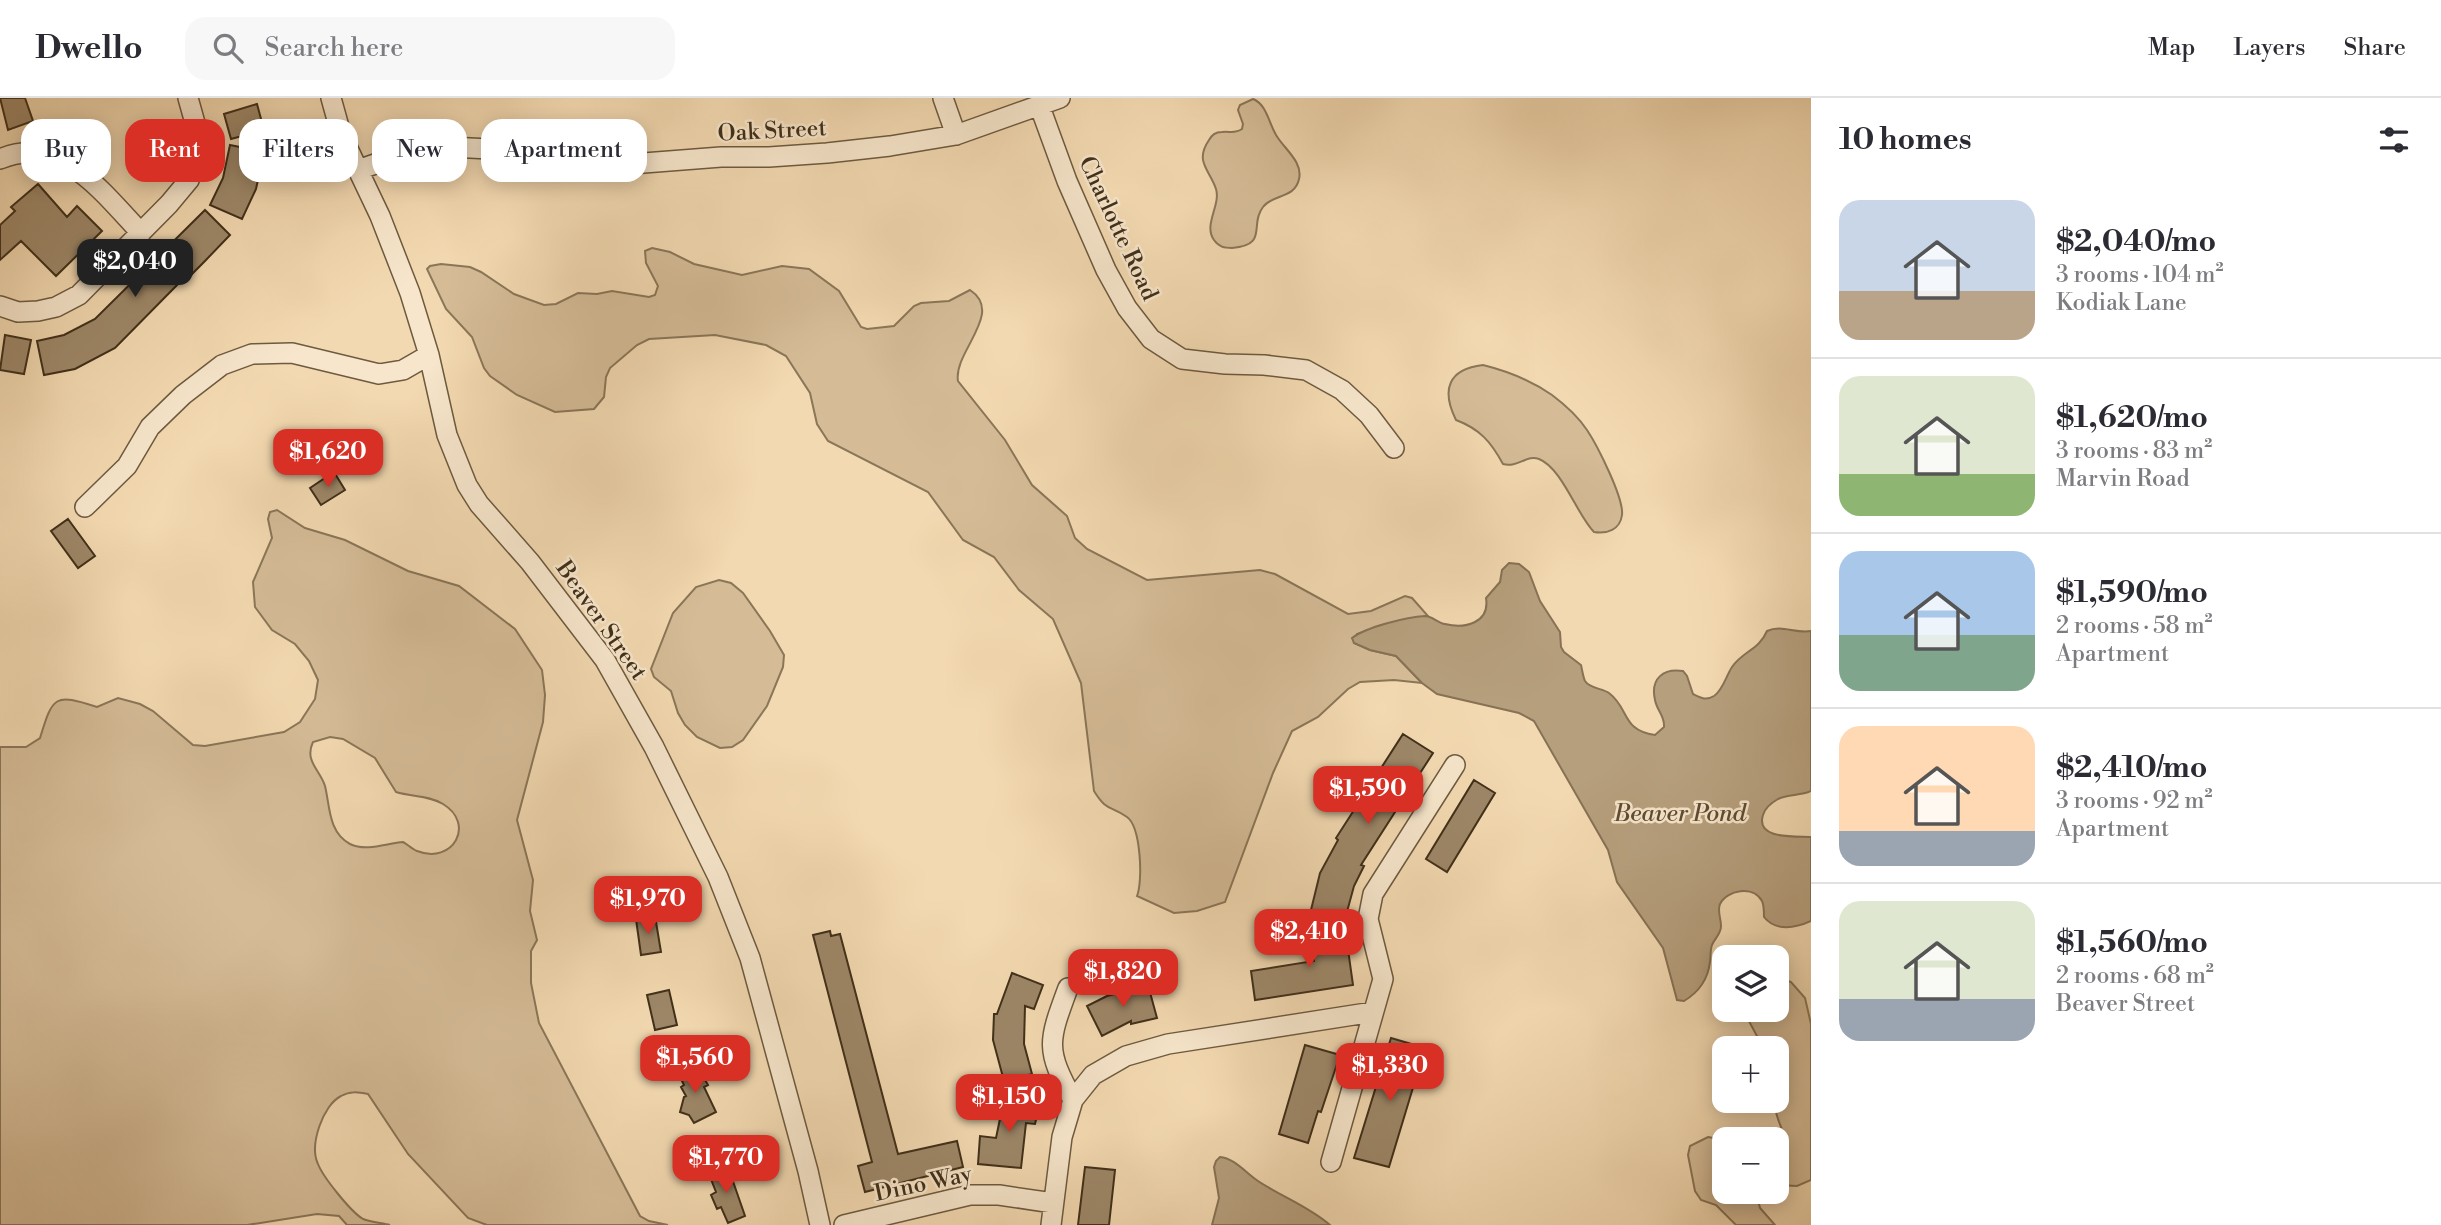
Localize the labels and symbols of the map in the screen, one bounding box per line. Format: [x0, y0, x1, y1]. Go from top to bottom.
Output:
street label: Oak Street [717, 114, 827, 148]
street label: Charlotte Road [1072, 152, 1164, 305]
pin: $2,040 [78, 240, 192, 299]
pin: $1,620 [271, 430, 385, 489]
street label: Beaver Street [549, 555, 653, 686]
pin: $1,590 [1311, 766, 1425, 826]
water label: Beaver Pond [1613, 799, 1748, 829]
pin: $1,970 [591, 876, 705, 936]
pin: $2,410 [1252, 910, 1366, 969]
pin: $1,820 [1066, 950, 1180, 1009]
pin: $1,560 [638, 1035, 752, 1095]
pin: $1,330 [1333, 1044, 1447, 1103]
pin: $1,150 [952, 1074, 1066, 1134]
pin: $1,770 [669, 1136, 783, 1195]
street label: Dino Way [872, 1160, 975, 1208]

